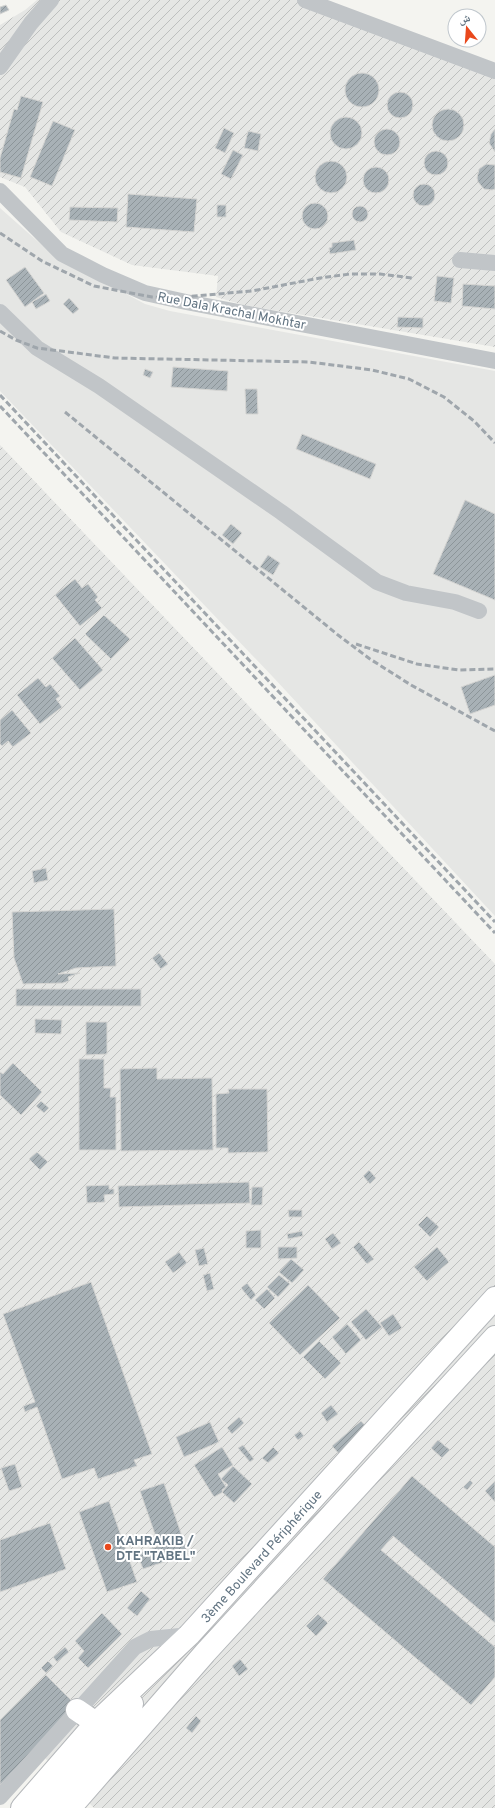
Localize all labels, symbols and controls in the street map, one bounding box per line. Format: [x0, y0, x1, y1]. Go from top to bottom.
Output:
north arrow [447, 8, 487, 48]
text: ش [457, 11, 472, 28]
street label: Rue Dala Krachal Mokhtar [156, 290, 307, 334]
street label: 3ème Boulevard Périphérique [199, 1488, 326, 1627]
place label: KAHRAKIB / DTE "TABEL" [116, 1534, 196, 1565]
marker: KAHRAKIB / DTE "TABEL" [103, 1542, 113, 1552]

